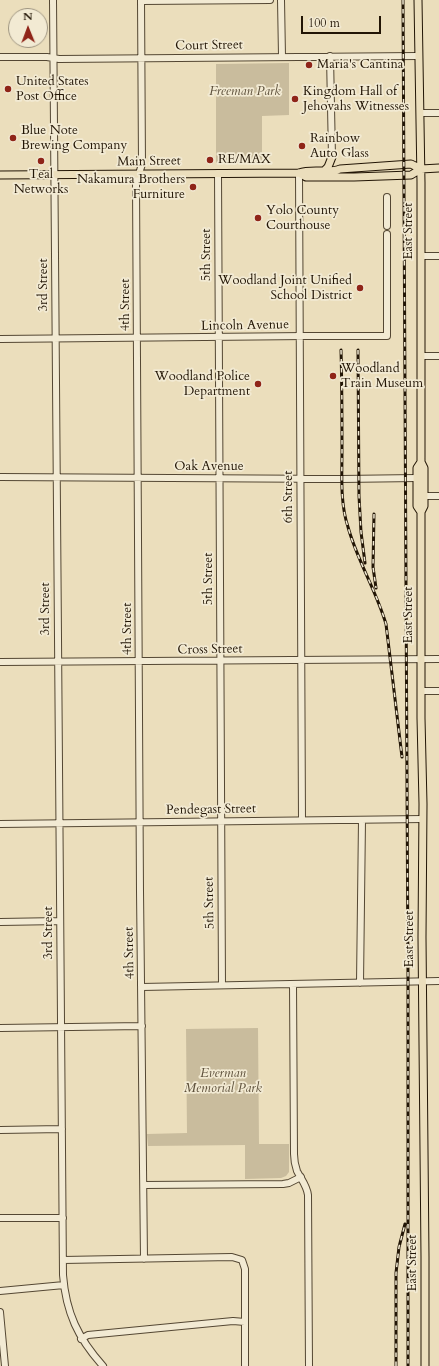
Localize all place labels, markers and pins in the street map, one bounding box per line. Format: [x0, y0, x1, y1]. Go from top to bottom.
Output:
place label: Maria's Cantina [317, 57, 403, 73]
marker: Maria's Cantina [304, 60, 314, 70]
place label: United States Post Office [16, 74, 89, 105]
marker: United States Post Office [3, 84, 13, 94]
place label: Kingdom Hall of Jehovahs Witnesses [303, 84, 409, 115]
marker: Kingdom Hall of Jehovahs Witnesses [290, 94, 300, 104]
place label: Blue Note Brewing Company [21, 123, 127, 154]
place label: Rainbow Auto Glass [310, 131, 369, 162]
marker: Blue Note Brewing Company [8, 133, 18, 143]
marker: Rainbow Auto Glass [297, 141, 307, 151]
place label: RE/MAX [218, 152, 271, 168]
marker: RE/MAX [205, 155, 215, 165]
marker: Teal Networks [36, 156, 46, 166]
place label: Teal Networks [14, 167, 68, 198]
place label: Nakamura Brothers Furniture [77, 172, 185, 203]
marker: Nakamura Brothers Furniture [188, 182, 198, 192]
place label: Yolo County Courthouse [266, 203, 339, 234]
marker: Yolo County Courthouse [253, 213, 263, 223]
place label: Woodland Joint Unified School District [218, 273, 352, 304]
marker: Woodland Joint Unified School District [355, 283, 365, 293]
place label: Woodland Train Museum [341, 361, 423, 392]
place label: Woodland Police Department [154, 369, 250, 400]
marker: Woodland Train Museum [328, 371, 338, 381]
marker: Woodland Police Department [253, 379, 263, 389]

